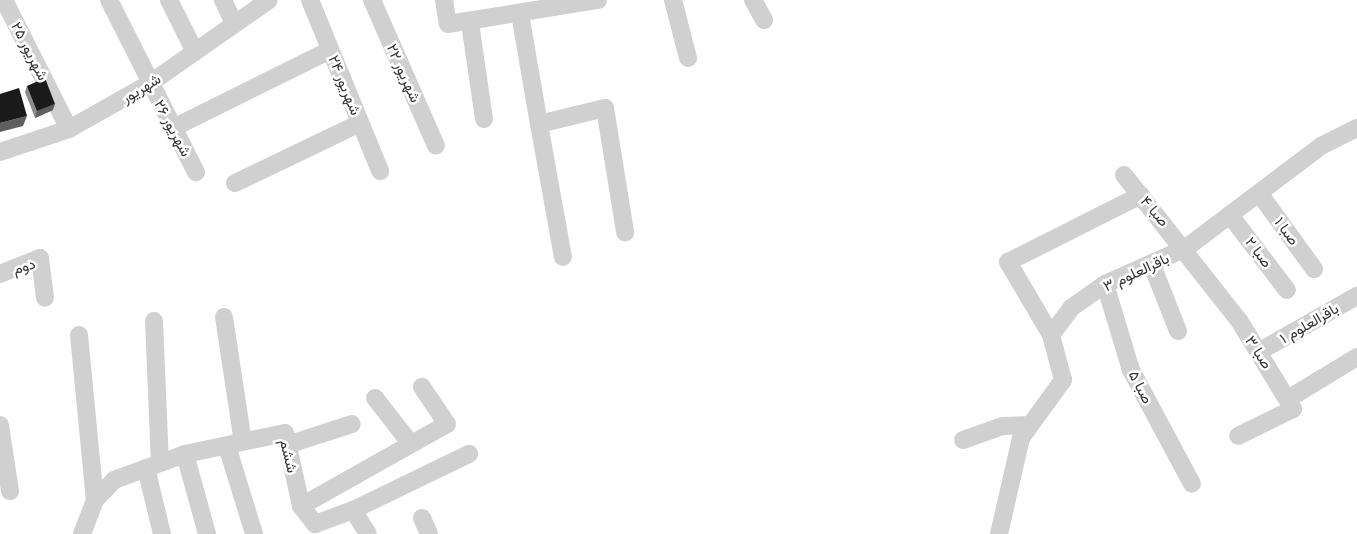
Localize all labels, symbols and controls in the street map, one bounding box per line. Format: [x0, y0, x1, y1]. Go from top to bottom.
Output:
street label: شهریور ۲۵ [8, 19, 52, 83]
street label: شهریور ۲۲ [383, 41, 425, 105]
street label: شهریور ۲۴ [325, 52, 365, 118]
street label: شهریور [118, 69, 164, 107]
street label: شهریور ۲۶ [151, 97, 195, 159]
street label: صبا ۴ [1137, 192, 1173, 230]
street label: صبا ۱ [1271, 214, 1303, 248]
street label: صبا ۲ [1242, 233, 1276, 271]
street label: باقرالعلوم ۳ [1100, 249, 1172, 295]
street label: دوم [10, 254, 38, 278]
street label: باقرالعلوم ۱ [1276, 299, 1342, 347]
street label: صبا ۳ [1242, 332, 1276, 372]
street label: صبا ۵ [1125, 367, 1157, 407]
street label: ششم [276, 437, 302, 475]

